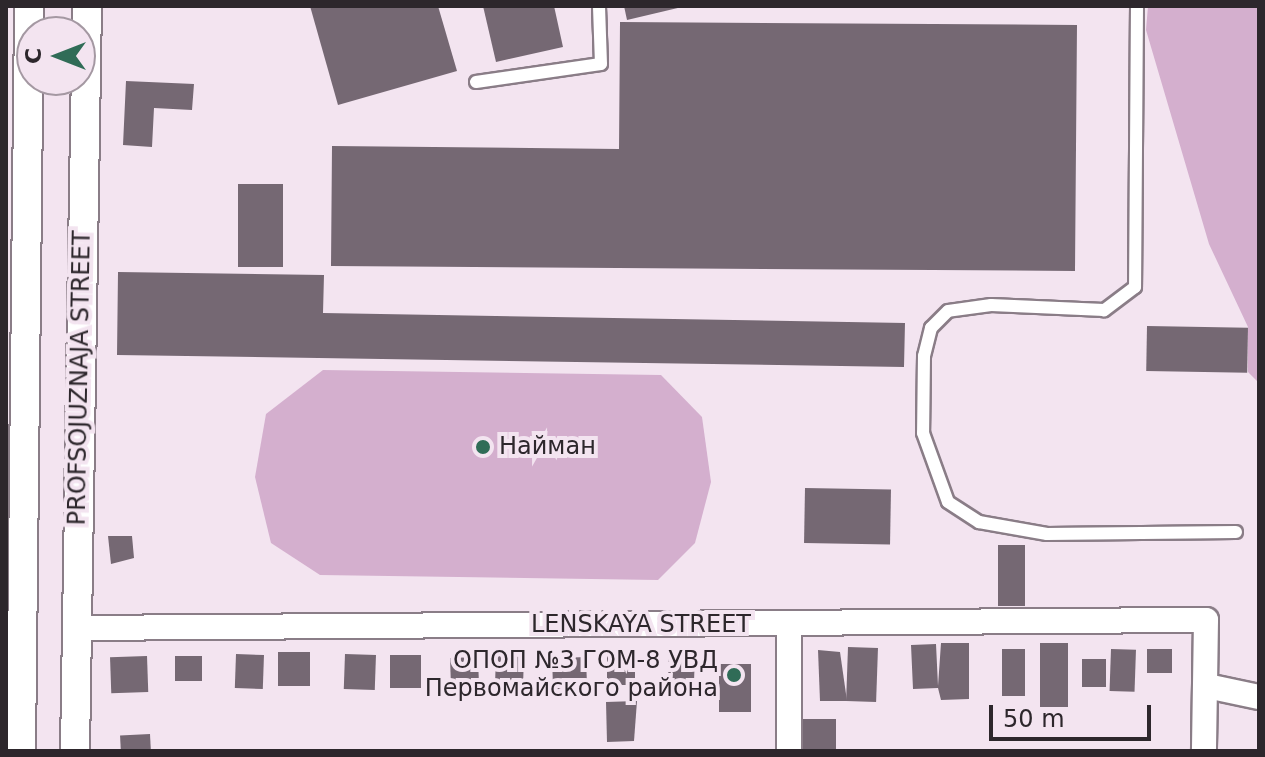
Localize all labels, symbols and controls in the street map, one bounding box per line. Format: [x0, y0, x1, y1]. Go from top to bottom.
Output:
north arrow [16, 16, 96, 96]
text: С [21, 48, 46, 64]
street label: PROFSOJUZNAJA STREET [63, 230, 97, 526]
place label: Найман [499, 433, 596, 461]
marker: Найман [474, 438, 492, 456]
street label: LENSKAYA STREET [531, 611, 751, 639]
place label: ОПОП №3 ГОМ-8 УВД Первомайского района [425, 647, 718, 703]
marker: ОПОП №3 ГОМ-8 УВД Первомайского района [725, 666, 743, 684]
scale bar [993, 689, 1155, 739]
text: 50 m [1003, 705, 1065, 733]

